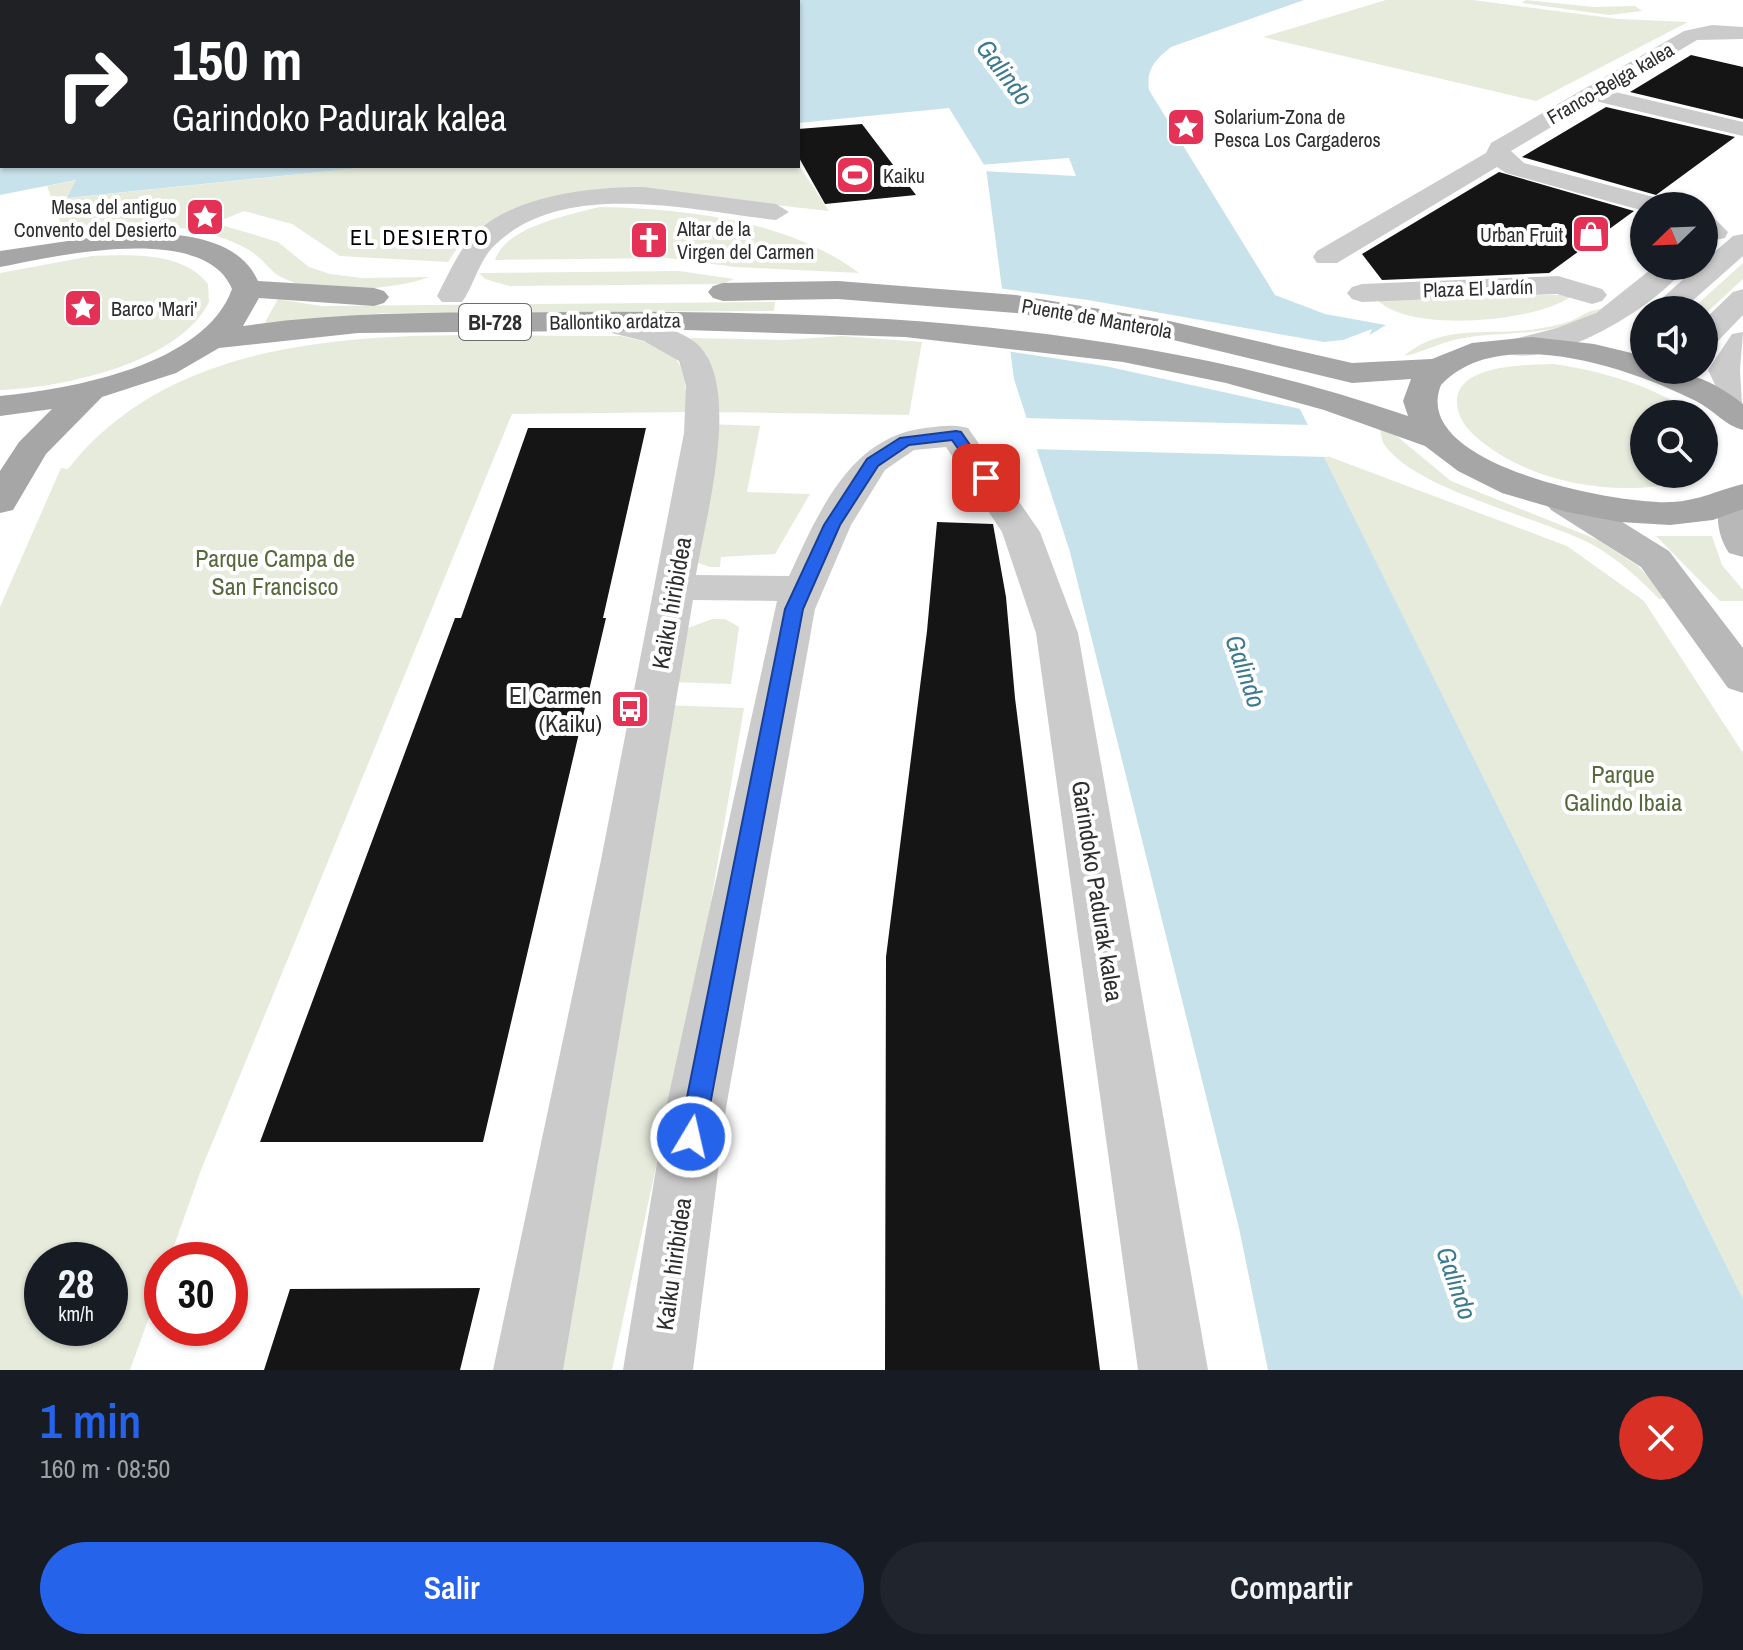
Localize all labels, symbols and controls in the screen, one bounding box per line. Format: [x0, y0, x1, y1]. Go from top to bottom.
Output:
text: 150 m [172, 22, 302, 97]
icon: right [40, 32, 144, 136]
water label: Galindo [969, 32, 1041, 112]
street label: Franco-Belga kalea [1542, 36, 1678, 130]
text: Garindoko Padurak kalea [172, 94, 507, 142]
place label: Solarium-Zona de Pesca Los Cargaderos [1214, 103, 1381, 153]
place icon: Solarium-Zona de Pesca Los Cargaderos [1165, 106, 1207, 148]
sports icon: Kaiku [834, 154, 876, 196]
place label: Kaiku [883, 162, 925, 189]
north arrow [1630, 192, 1718, 280]
map controls [1630, 192, 1718, 488]
place label: Mesa del antiguo Convento del Desierto [14, 193, 177, 243]
place icon: Mesa del antiguo Convento del Desierto [184, 196, 226, 238]
shop icon: Urban Fruit [1570, 213, 1612, 255]
place label: Altar de la Virgen del Carmen [676, 215, 814, 265]
church icon: Altar de la Virgen del Carmen [628, 219, 670, 261]
place label: Urban Fruit [1480, 221, 1563, 248]
district label: EL DESIERTO [350, 222, 490, 252]
street label: Plaza El Jardín [1422, 273, 1534, 303]
place icon: Barco 'Mari' [62, 287, 104, 329]
street label: Puente de Manterola [1020, 291, 1174, 345]
place label: Barco 'Mari' [111, 295, 197, 322]
button: sound [1630, 296, 1718, 384]
road number: BI-728 [459, 304, 531, 340]
street label: Ballontiko ardatza [549, 306, 681, 336]
button: search [1630, 400, 1718, 488]
pin [952, 444, 1020, 512]
icon: arrive [964, 456, 1008, 500]
street label: Kaiku hiribidea [644, 534, 698, 672]
park label: Parque Campa de San Francisco [195, 542, 355, 602]
water label: Galindo [1217, 630, 1275, 712]
place label: El Carmen (Kaiku) [509, 679, 602, 739]
bus stop icon: El Carmen (Kaiku) [609, 688, 651, 730]
park label: Parque Galindo Ibaia [1564, 758, 1682, 818]
street label: Garindoko Padurak kalea [1065, 778, 1131, 1004]
position arrow [649, 1095, 733, 1179]
street label: Kaiku hiribidea [648, 1196, 698, 1332]
speed limit sign: 30 [144, 1242, 248, 1346]
water label: Galindo [1428, 1242, 1486, 1324]
text: 28 [58, 1257, 94, 1310]
text: km/h [58, 1300, 94, 1327]
text: 1 min [40, 1388, 141, 1453]
button: close [1619, 1396, 1703, 1480]
text: 160 m · 08:50 [40, 1451, 170, 1486]
button: Salir [40, 1542, 864, 1634]
button: Compartir [880, 1542, 1703, 1634]

